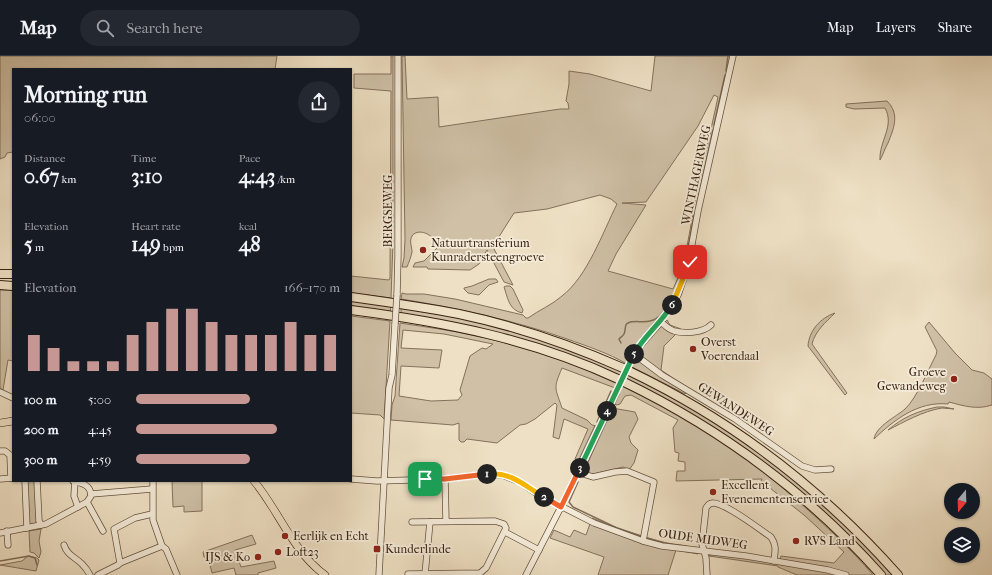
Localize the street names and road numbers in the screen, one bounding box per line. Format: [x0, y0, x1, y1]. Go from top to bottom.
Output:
street label: WINTHAGERWEG [678, 123, 714, 227]
street label: BERGSEWEG [381, 174, 395, 248]
street label: GEWANDEWEG [695, 379, 777, 439]
street label: OUDE MIDWEG [658, 526, 749, 552]

